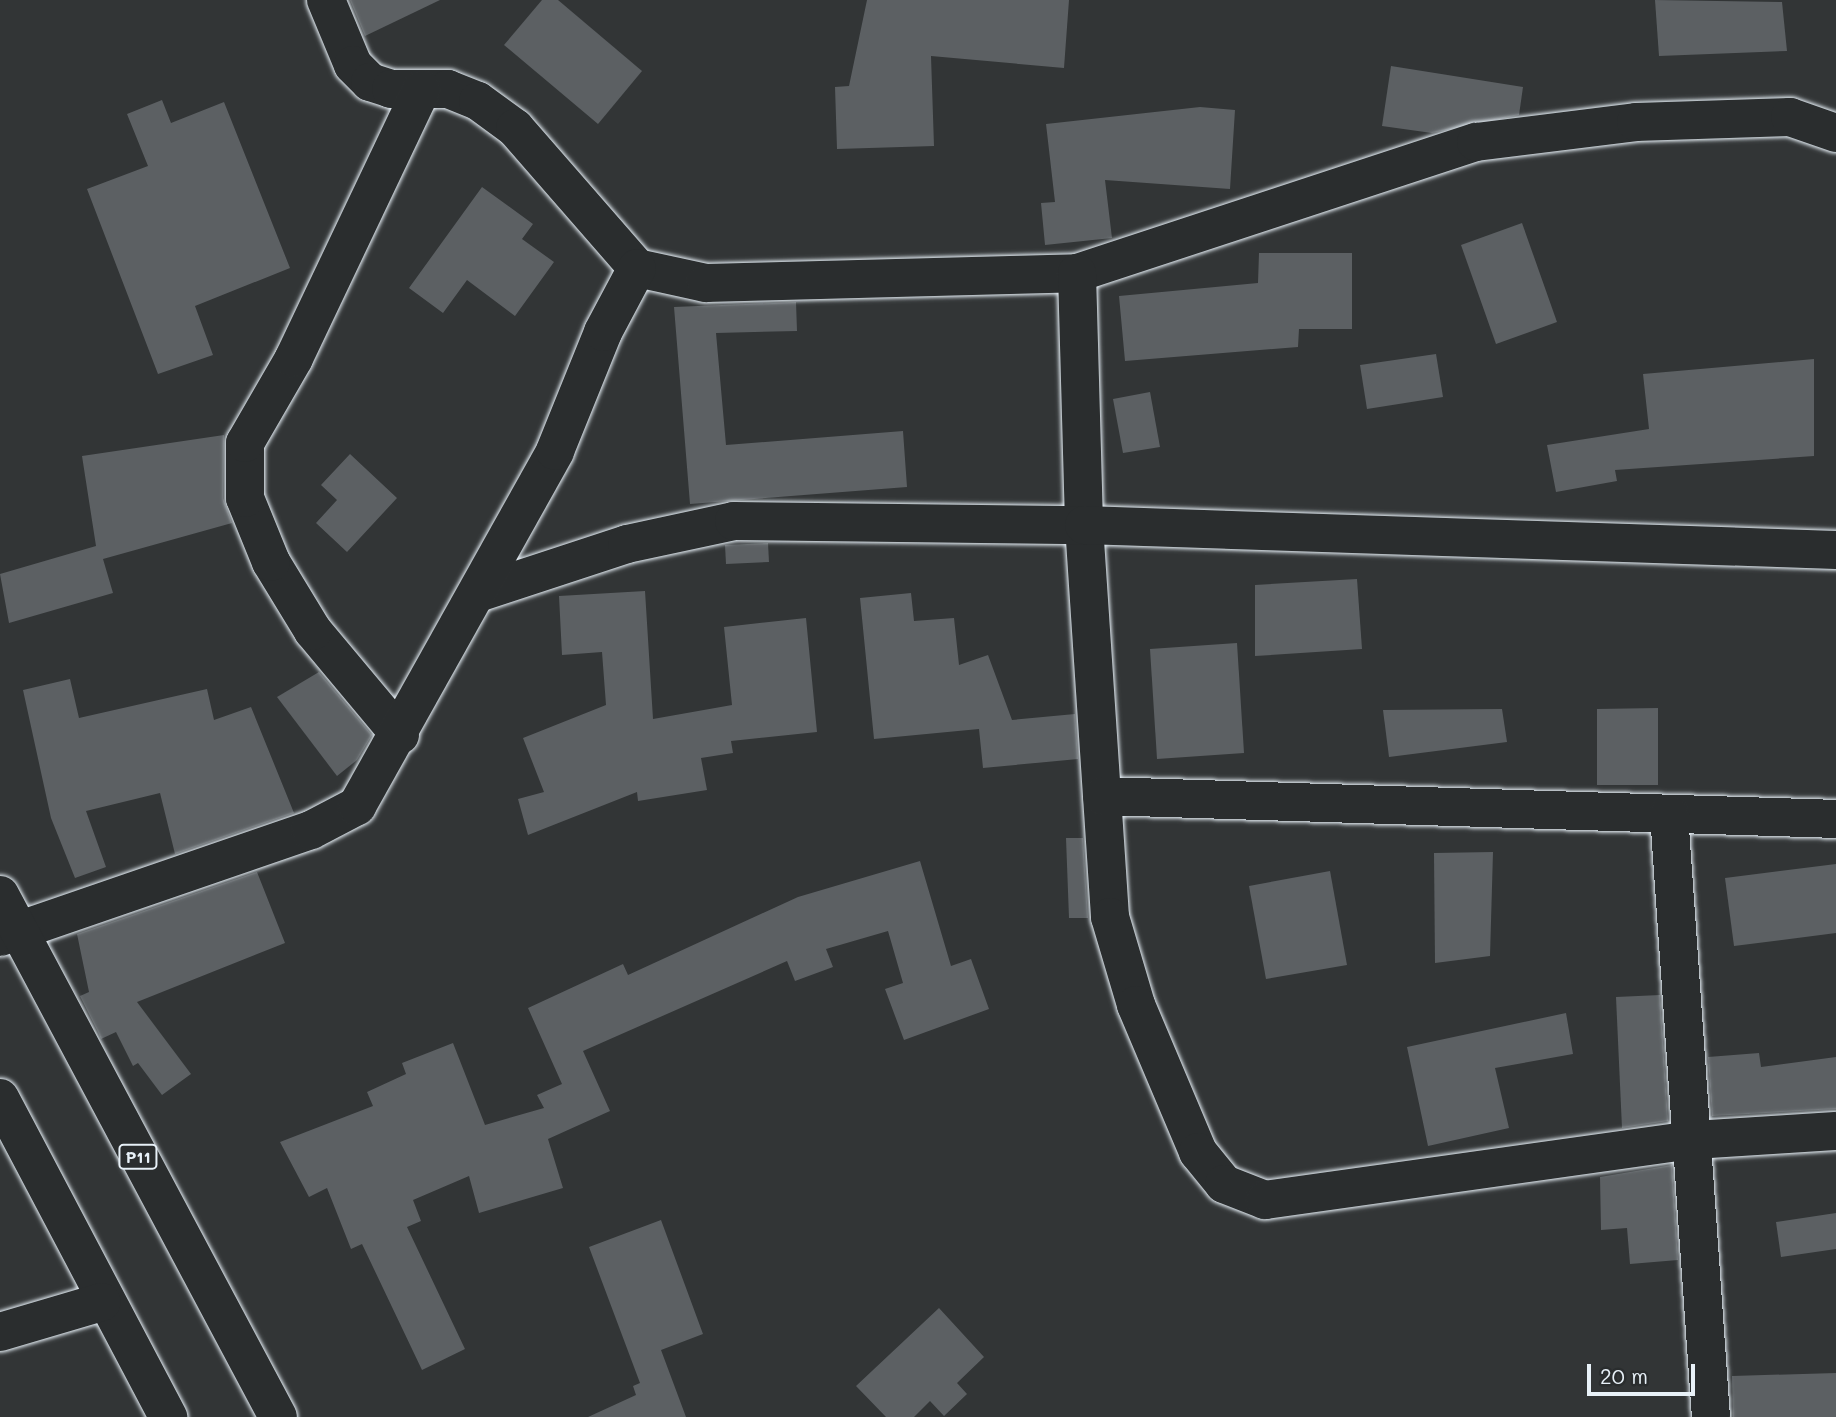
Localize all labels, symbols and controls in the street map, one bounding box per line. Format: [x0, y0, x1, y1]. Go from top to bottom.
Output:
road number: P11 [117, 1144, 159, 1170]
scale bar [1591, 1350, 1700, 1394]
text: 20 m [1600, 1362, 1648, 1389]

